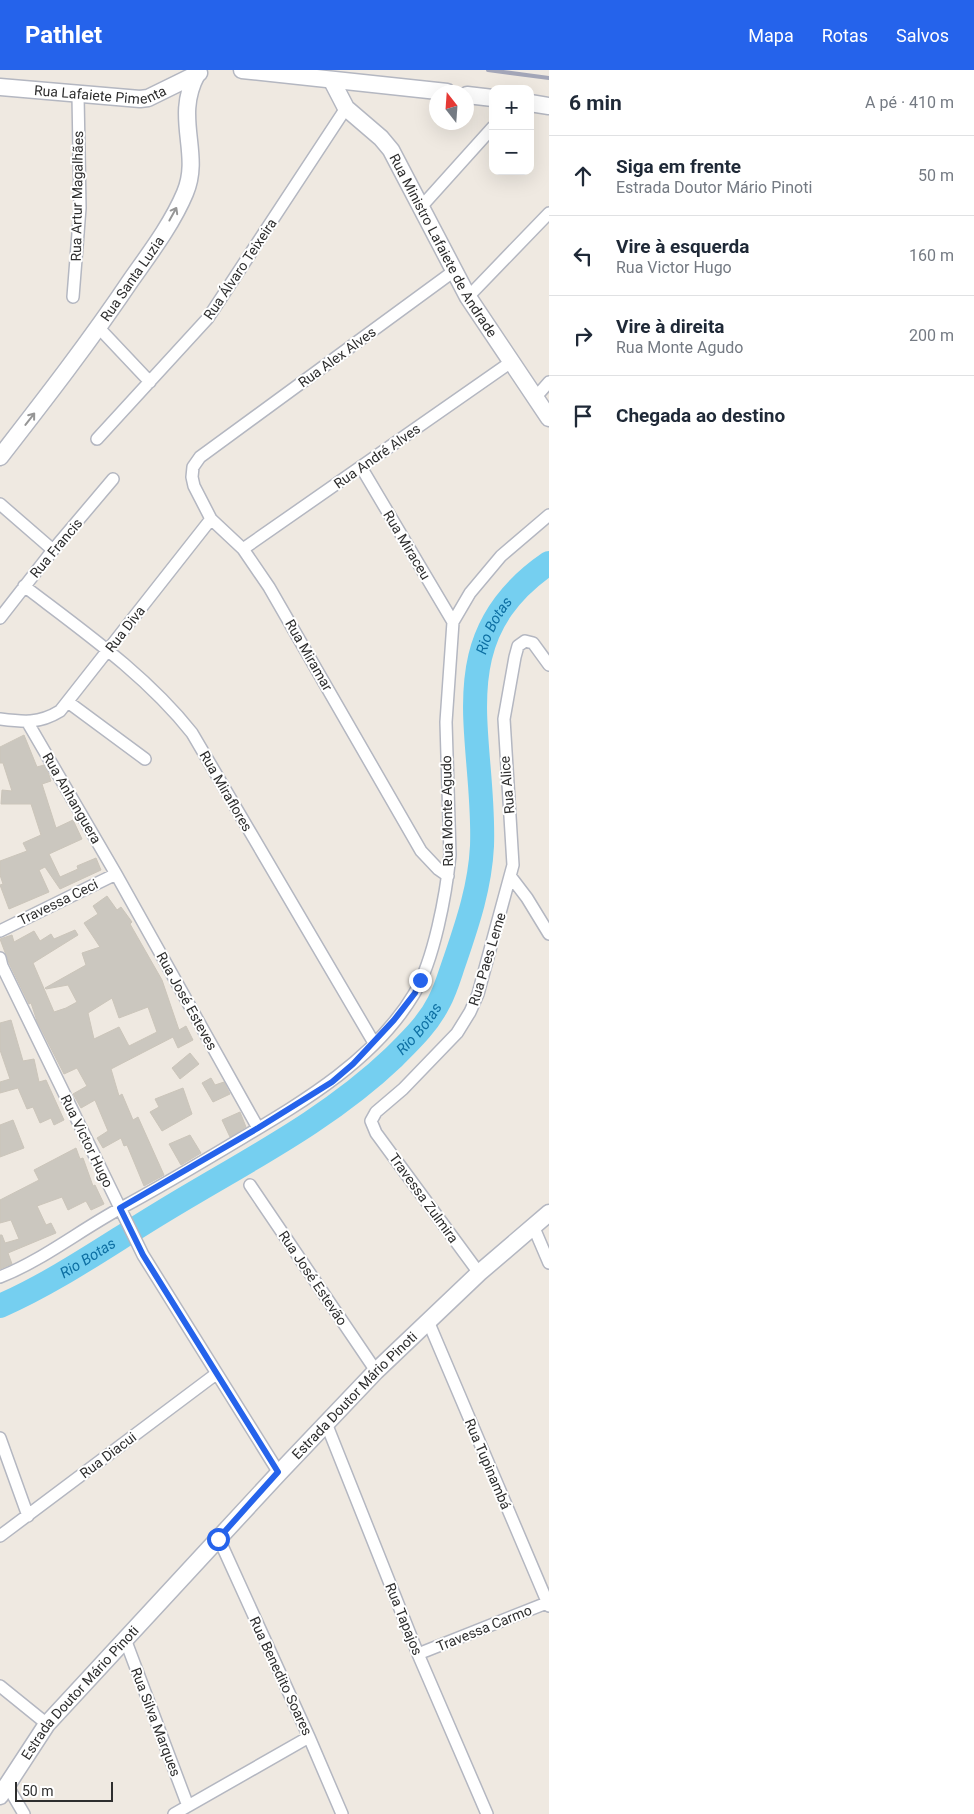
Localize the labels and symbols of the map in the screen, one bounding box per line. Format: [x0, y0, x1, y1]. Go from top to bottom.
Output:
street label: Rua Lafaiete Pimenta [33, 82, 169, 107]
north arrow [429, 85, 474, 130]
street label: Rua Artur Magalhães [68, 130, 86, 262]
street label: Rua Ministro Lafaiete de Andrade [386, 151, 501, 340]
one-way arrow [169, 208, 179, 222]
street label: Rua Álvaro Teixeira [199, 215, 280, 323]
street label: Rua Santa Luzia [97, 233, 167, 324]
street label: Rua Alex Alves [295, 324, 379, 390]
one-way arrow [25, 412, 35, 426]
street label: Rua André Alves [331, 420, 423, 492]
street label: Rua Miraceu [380, 508, 434, 582]
street label: Rua Francis [26, 515, 86, 581]
water label: Rio Botas [472, 593, 516, 656]
street label: Rua Diva [102, 603, 148, 655]
street label: Rua Miramar [282, 616, 336, 694]
street label: Rua Miraflores [196, 748, 256, 834]
street label: Rua Anhanguera [39, 750, 105, 846]
street label: Rua Monte Agudo [438, 755, 456, 867]
street label: Rua Alice [496, 755, 518, 815]
street label: Travessa Ceci [16, 876, 100, 928]
street label: Rua Paes Leme [465, 910, 509, 1008]
street label: Rua José Esteves [153, 949, 221, 1053]
route end [409, 969, 432, 992]
water label: Rio Botas [393, 1000, 446, 1058]
street label: Rua Victor Hugo [58, 1092, 116, 1190]
street label: Travessa Zulmira [386, 1150, 462, 1246]
street label: Rua José Estevão [275, 1228, 351, 1328]
water label: Rio Botas [57, 1234, 119, 1282]
street label: Estrada Doutor Mário Pinoti [289, 1328, 420, 1462]
street label: Rua Tupinambá [462, 1416, 514, 1512]
street label: Rua Diacui [77, 1429, 139, 1481]
route start [207, 1528, 230, 1551]
street label: Rua Tapajos [382, 1581, 426, 1657]
street label: Travessa Carmo [434, 1602, 534, 1654]
street label: Rua Benedito Soares [246, 1614, 316, 1738]
street label: Estrada Doutor Mário Pinoti [18, 1622, 142, 1763]
street label: Rua Silva Marques [128, 1665, 184, 1779]
scale bar [15, 1779, 112, 1802]

